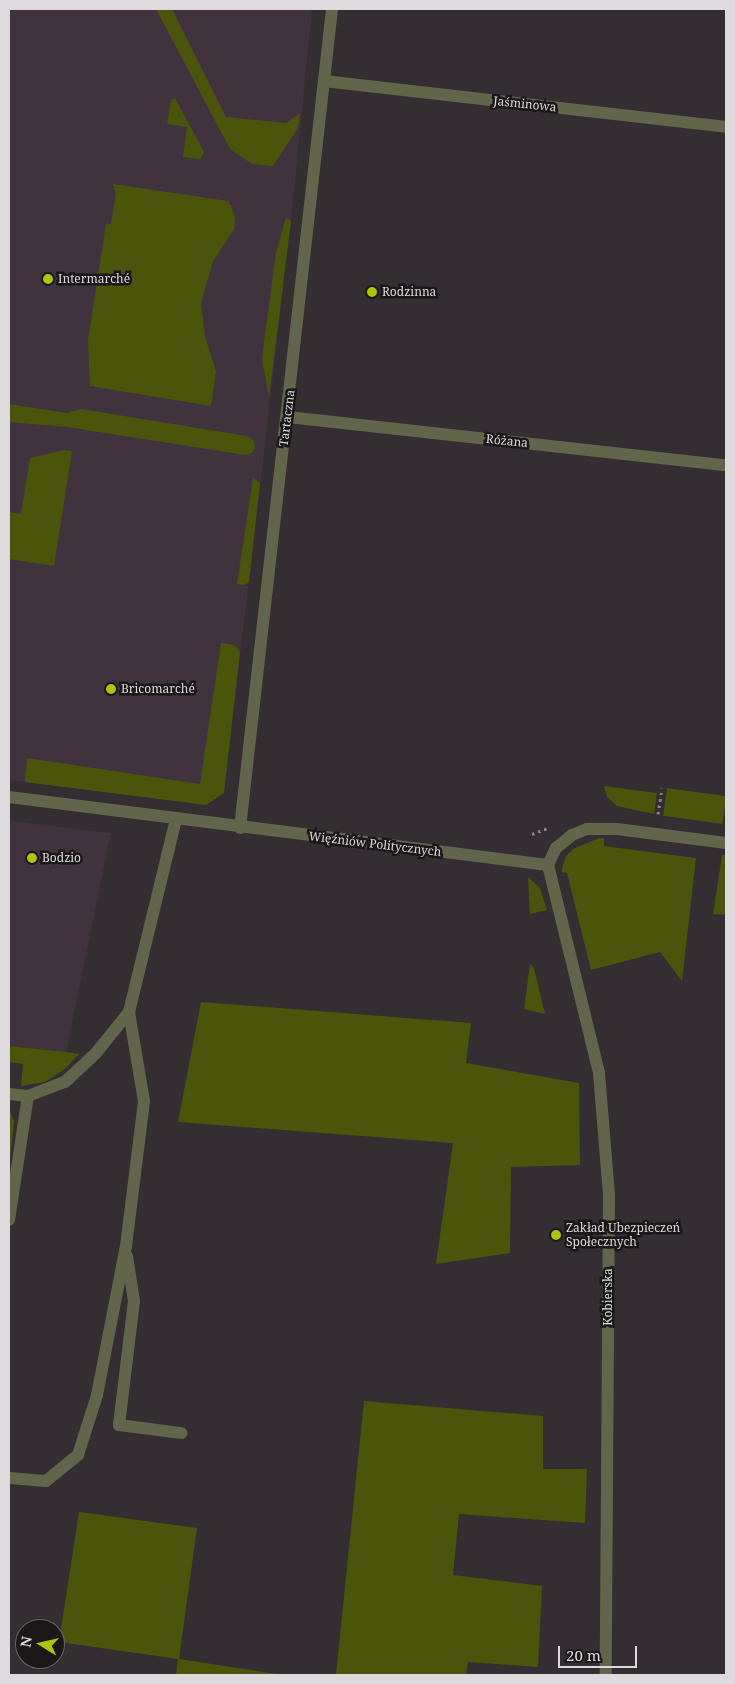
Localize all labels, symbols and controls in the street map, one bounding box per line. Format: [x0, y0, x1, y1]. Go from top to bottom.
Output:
street label: Jaśminowa [493, 94, 557, 114]
place label: Intermarché [58, 272, 130, 286]
marker: Intermarché [42, 273, 54, 285]
place label: Rodzinna [382, 285, 436, 299]
marker: Rodzinna [366, 286, 378, 298]
street label: Tartaczna [276, 389, 298, 447]
street label: Różana [485, 432, 529, 450]
place label: Bricomarché [121, 682, 195, 696]
marker: Bricomarché [105, 683, 117, 695]
street label: Więźniów Politycznych [308, 829, 442, 859]
place label: Bodzio [42, 851, 81, 865]
marker: Bodzio [26, 852, 38, 864]
place label: Zakład Ubezpieczeń Społecznych [566, 1221, 680, 1249]
marker: Zakład Ubezpieczeń Społecznych [550, 1229, 562, 1241]
street label: Kobierska [601, 1268, 615, 1326]
north arrow [15, 1619, 65, 1669]
text: N [15, 1635, 36, 1649]
scale bar [560, 1636, 639, 1668]
text: 20 m [566, 1645, 601, 1665]

